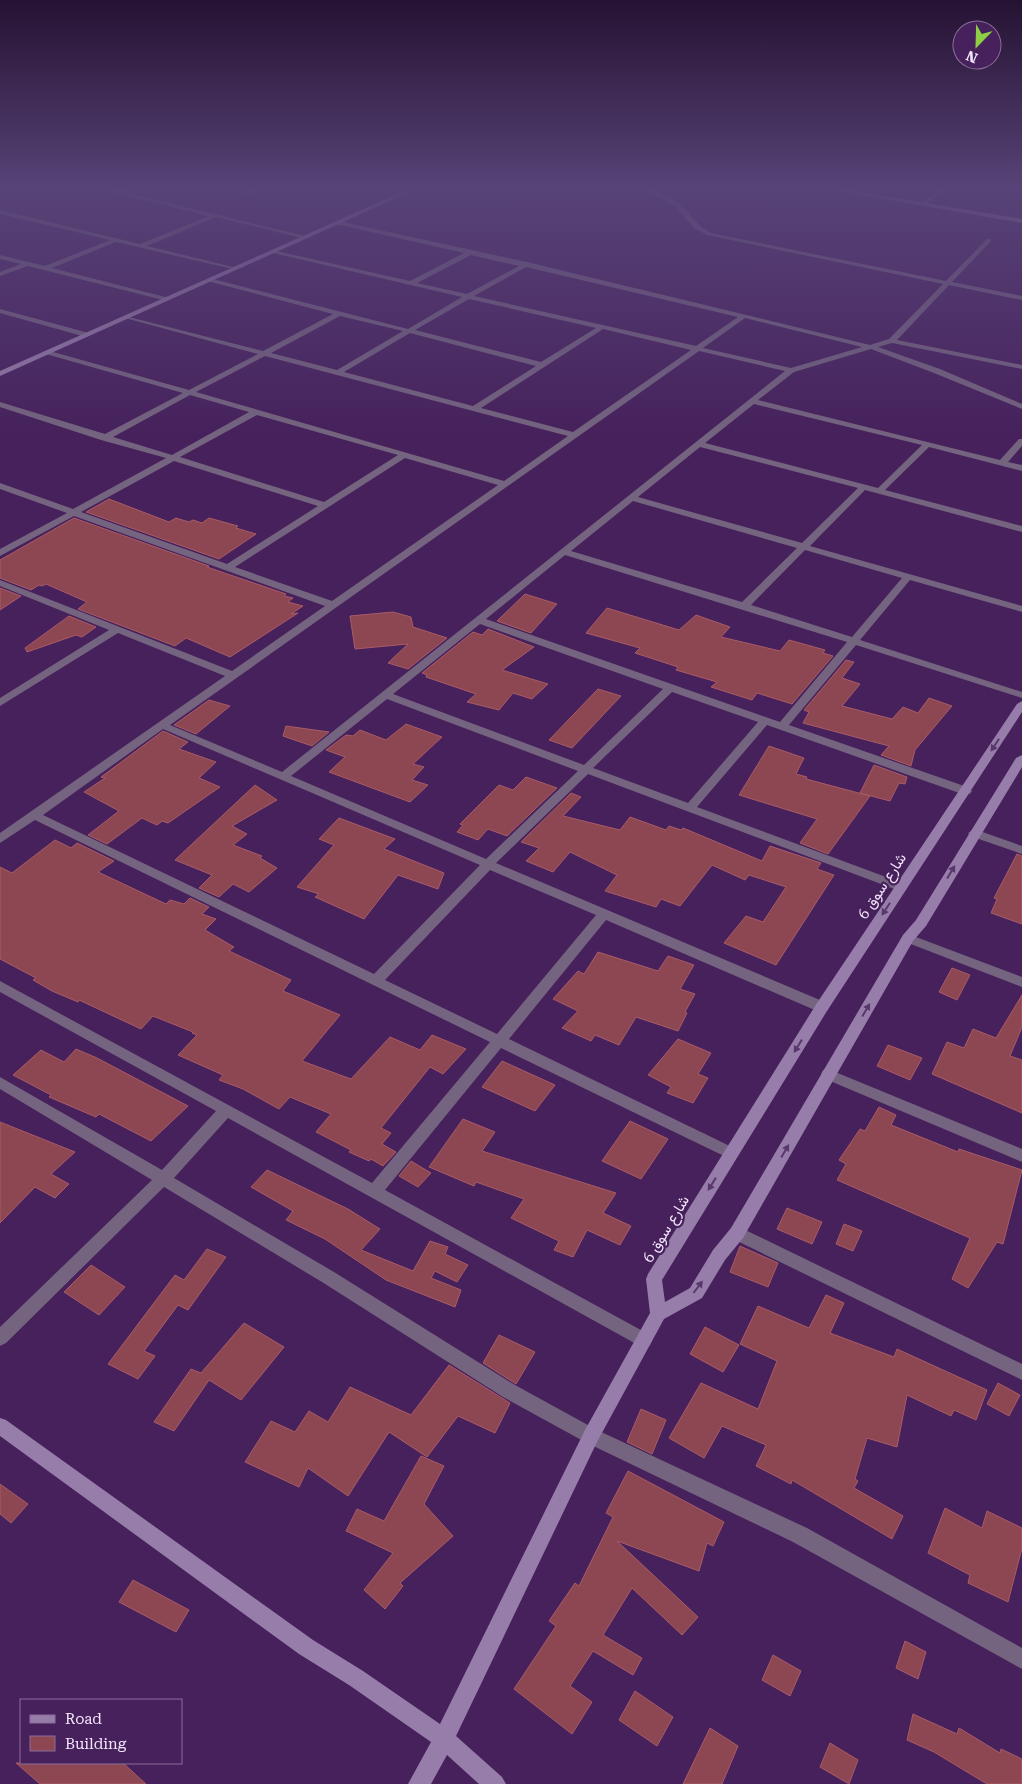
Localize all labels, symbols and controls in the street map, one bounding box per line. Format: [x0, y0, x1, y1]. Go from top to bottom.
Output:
north arrow [952, 20, 1002, 70]
text: N [964, 47, 980, 66]
one-way arrow [991, 738, 1000, 751]
street label: شارع سوق 6 [854, 849, 912, 923]
one-way arrow [947, 865, 956, 878]
one-way arrow [882, 903, 891, 916]
one-way arrow [861, 1003, 870, 1016]
one-way arrow [793, 1039, 803, 1052]
one-way arrow [780, 1144, 789, 1157]
one-way arrow [708, 1177, 717, 1190]
street label: شارع سوق 6 [639, 1192, 695, 1267]
one-way arrow [693, 1280, 703, 1294]
legend [20, 1699, 182, 1764]
text: Road [65, 1710, 102, 1728]
text: Building [65, 1735, 127, 1753]

